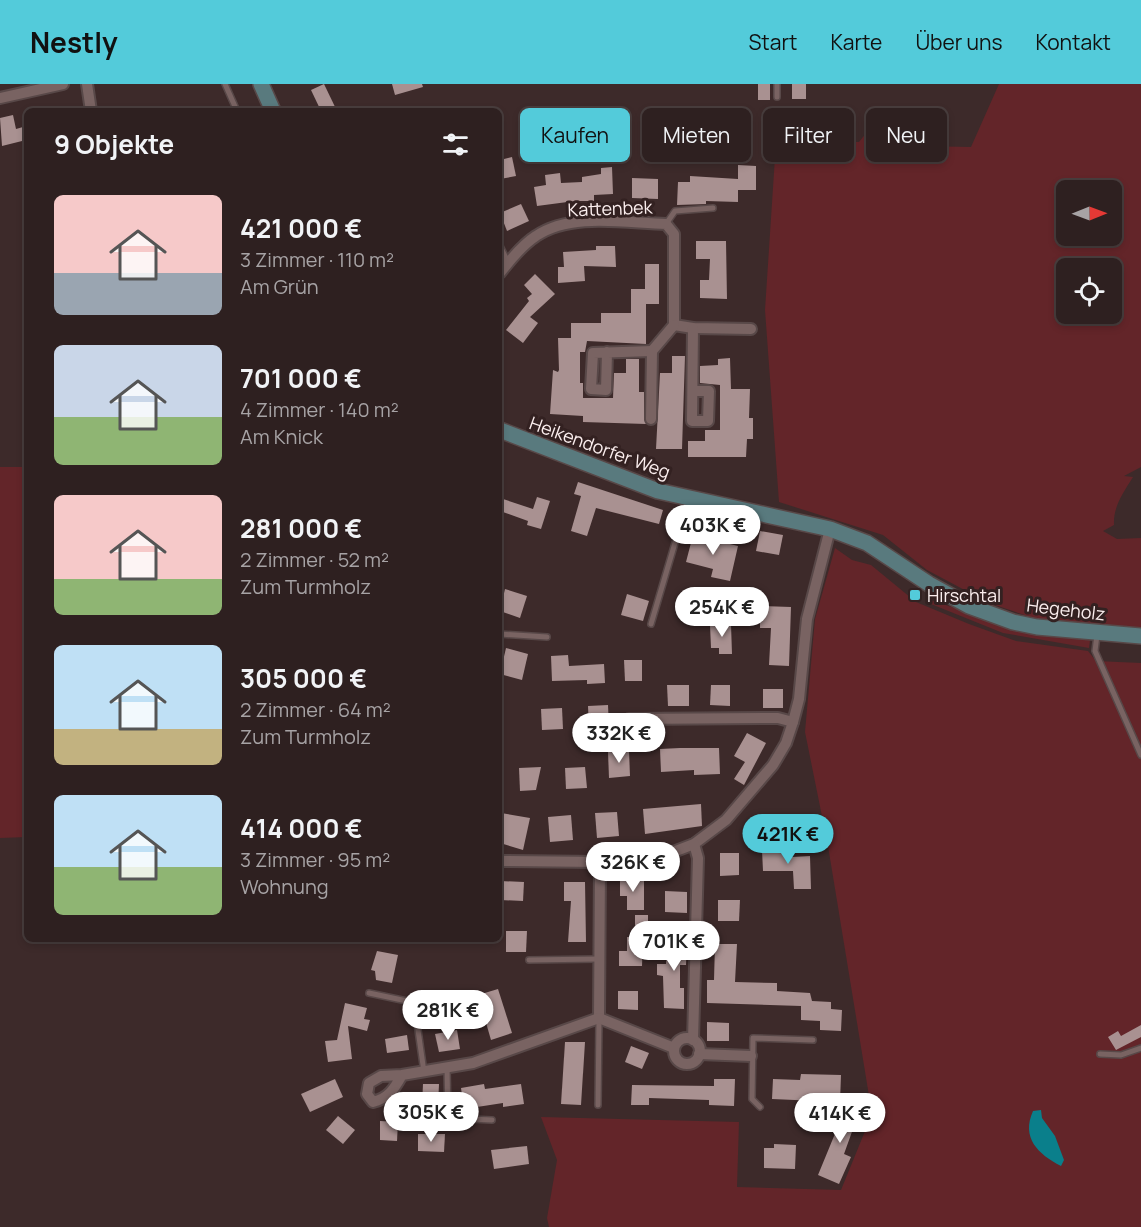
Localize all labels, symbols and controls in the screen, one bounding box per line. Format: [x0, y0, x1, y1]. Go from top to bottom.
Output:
text: Nestly [30, 23, 118, 61]
text: Start [748, 28, 797, 56]
text: Karte [830, 28, 882, 56]
text: Über uns [915, 28, 1003, 56]
text: Kontakt [1036, 28, 1111, 56]
chip: Kaufen [520, 108, 630, 162]
chip: Mieten [642, 108, 751, 162]
chip: Filter [763, 108, 854, 162]
chip: Neu [866, 108, 947, 162]
text: 9 Objekte [54, 126, 174, 162]
icon: filters [439, 128, 472, 161]
north arrow [1056, 180, 1122, 246]
map controls [1056, 180, 1122, 324]
street label: Kattenbek [567, 194, 654, 221]
text: 421 000 € [240, 210, 362, 246]
icon: home [102, 219, 174, 291]
text: 3 Zimmer · 110 m² [240, 246, 394, 273]
button: locate [1056, 258, 1122, 324]
text: Am Grün [240, 273, 319, 300]
text: 701 000 € [240, 360, 362, 396]
icon: home [102, 369, 174, 441]
text: 4 Zimmer · 140 m² [240, 396, 399, 423]
street label: Heikendorfer Weg [526, 410, 674, 484]
text: Am Knick [240, 423, 323, 450]
pin: 403K € [664, 505, 762, 556]
text: 281 000 € [240, 510, 362, 546]
text: 403K € [679, 511, 747, 538]
icon: home [102, 519, 174, 591]
text: 2 Zimmer · 52 m² [240, 546, 389, 573]
text: Zum Turmholz [240, 573, 371, 600]
place label: Hirschtal [927, 583, 1001, 607]
pin: 254K € [673, 587, 771, 638]
marker: Hirschtal [908, 588, 922, 602]
street label: Hegeholz [1025, 592, 1107, 626]
text: 254K € [689, 593, 755, 620]
text: 305 000 € [240, 660, 367, 696]
icon: home [102, 669, 174, 741]
text: 2 Zimmer · 64 m² [240, 696, 391, 723]
pin: 332K € [570, 713, 668, 764]
text: 332K € [586, 719, 652, 746]
text: Zum Turmholz [240, 723, 371, 750]
text: 414 000 € [240, 810, 363, 846]
pin: 421K € [739, 814, 837, 865]
icon: home [102, 819, 174, 891]
text: 421K € [756, 820, 820, 847]
pin: 326K € [584, 842, 682, 893]
text: 3 Zimmer · 95 m² [240, 846, 390, 873]
text: 326K € [600, 848, 666, 875]
text: Wohnung [240, 873, 329, 900]
pin: 701K € [625, 921, 723, 972]
text: 701K € [643, 927, 705, 954]
pin: 281K € [399, 990, 497, 1041]
text: 281K € [416, 996, 480, 1023]
pin: 305K € [382, 1092, 480, 1143]
pin: 414K € [791, 1093, 889, 1144]
text: 305K € [398, 1098, 464, 1125]
text: 414K € [808, 1099, 872, 1126]

